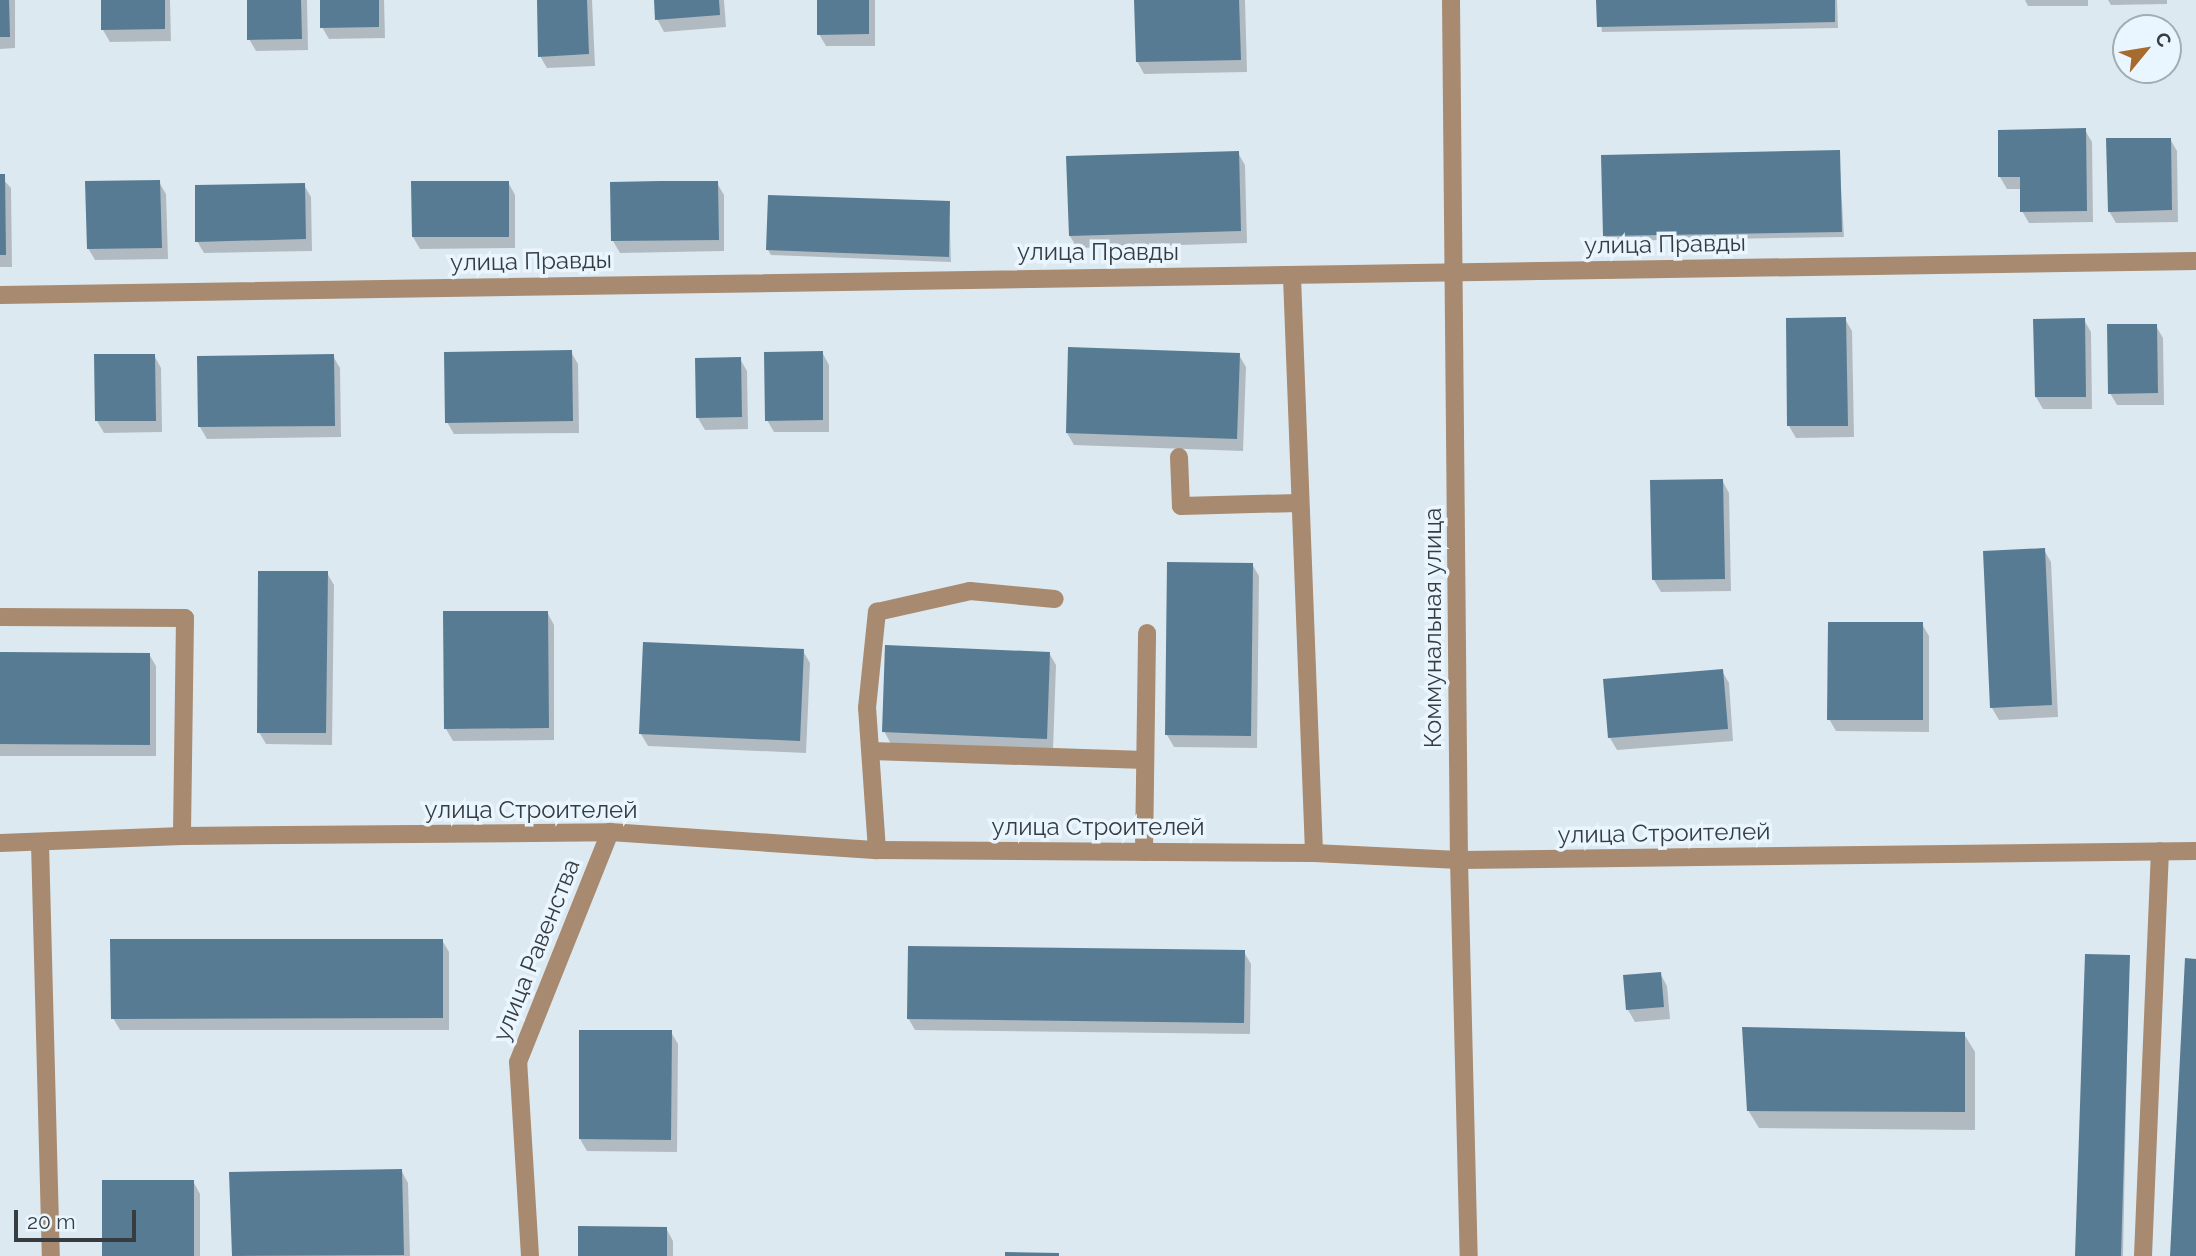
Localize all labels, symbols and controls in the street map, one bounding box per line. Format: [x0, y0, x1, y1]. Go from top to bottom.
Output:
north arrow [2112, 14, 2182, 84]
text: С [2151, 28, 2176, 51]
street label: улица Правды [1584, 228, 1746, 260]
street label: улица Правды [1017, 238, 1179, 266]
street label: улица Правды [450, 245, 612, 277]
street label: Коммунальная улица [1419, 507, 1447, 749]
street label: улица Строителей [425, 796, 637, 824]
street label: улица Строителей [992, 813, 1204, 841]
street label: улица Строителей [1557, 817, 1771, 849]
street label: улица Равенства [486, 855, 586, 1045]
scale bar [18, 1196, 140, 1240]
text: 20 m [27, 1209, 75, 1234]

